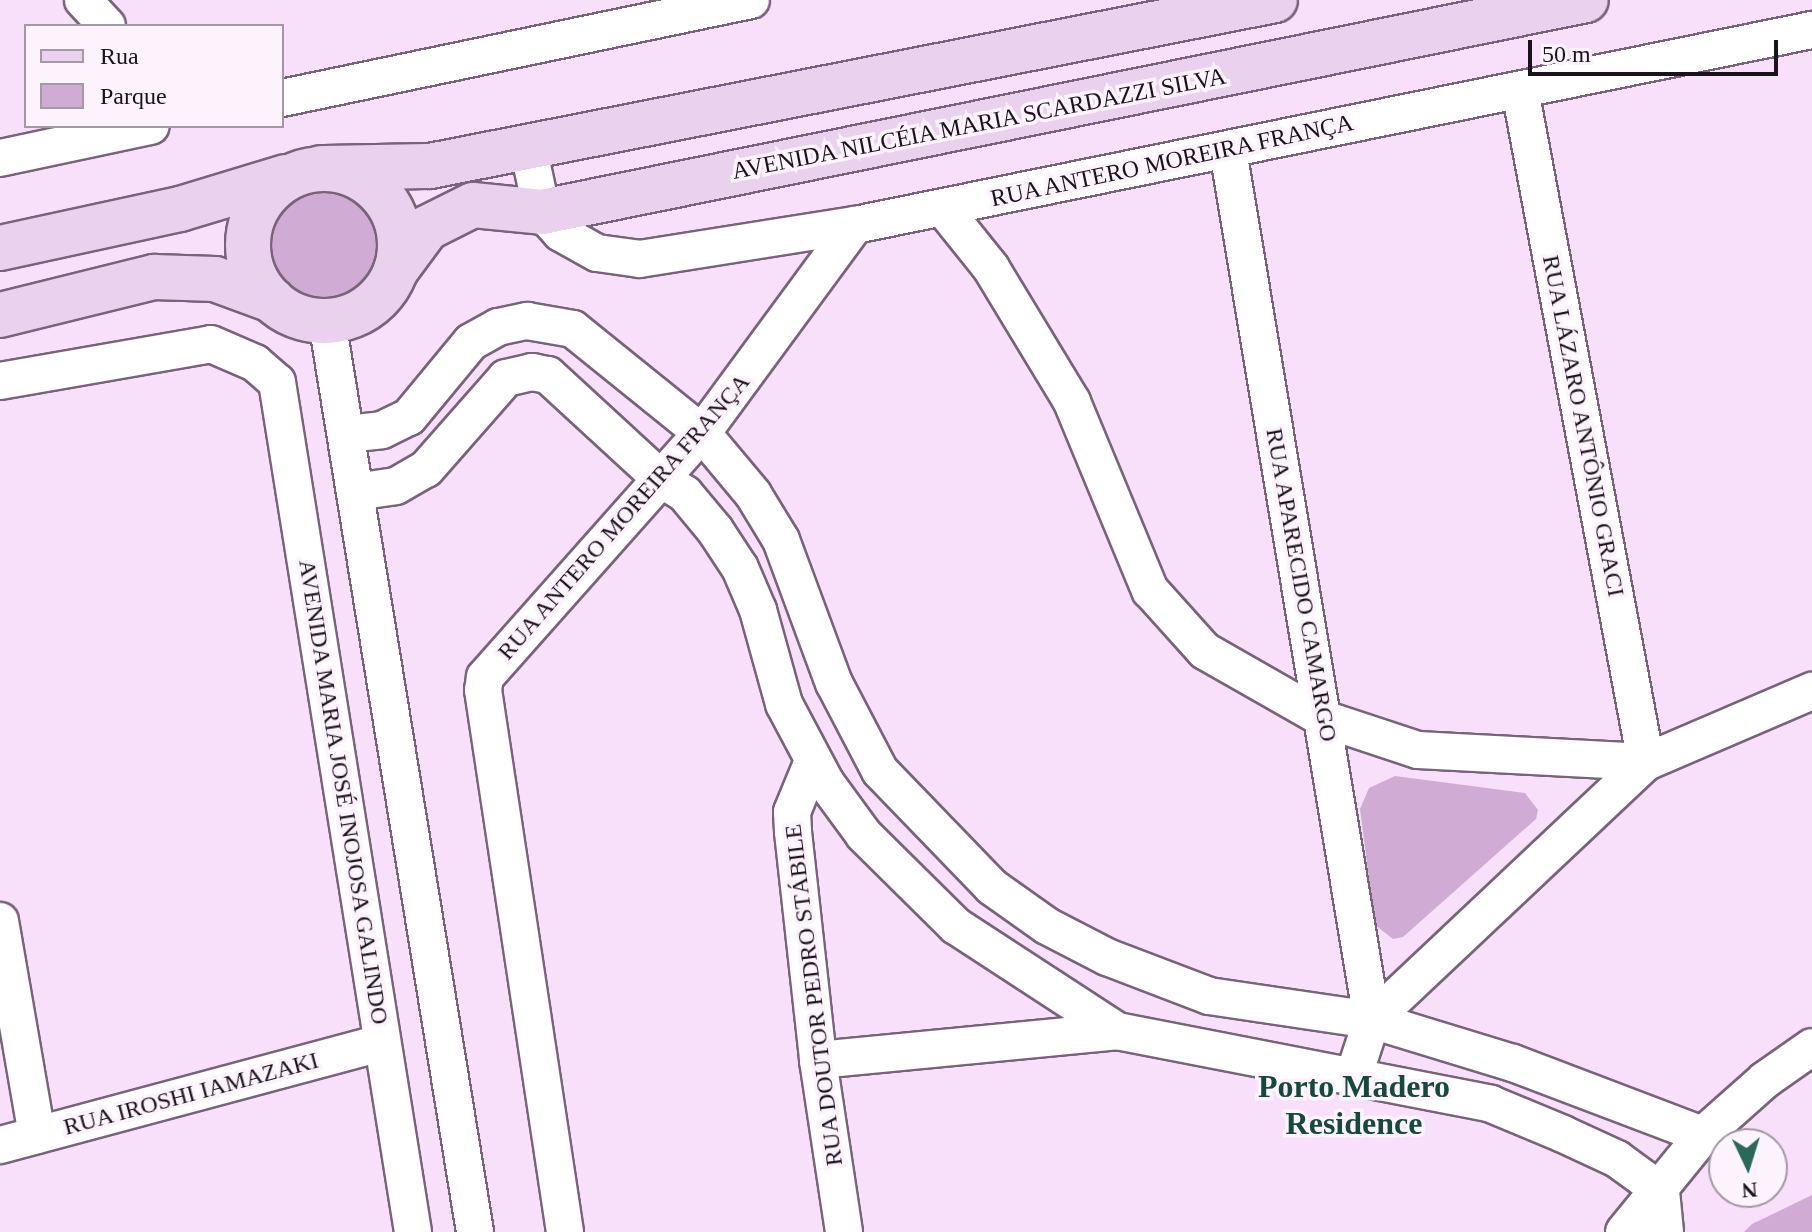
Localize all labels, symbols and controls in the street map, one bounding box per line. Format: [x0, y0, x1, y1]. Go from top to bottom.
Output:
legend [24, 24, 284, 128]
scale bar [1532, 24, 1782, 74]
text: 50 m [1542, 41, 1591, 67]
text: Rua [100, 43, 139, 69]
street label: AVENIDA NILCÉIA MARIA SCARDAZZI SILVA [728, 62, 1230, 186]
text: Parque [100, 83, 167, 109]
street label: RUA ANTERO MOREIRA FRANÇA [986, 108, 1358, 214]
street label: RUA LÁZARO ANTÔNIO GRACI [1535, 251, 1631, 601]
street label: RUA ANTERO MOREIRA FRANÇA [490, 366, 758, 668]
street label: RUA APARECIDO CAMARGO [1259, 425, 1343, 745]
street label: AVENIDA MARIA JOSÉ INOJOSA GALINDO [292, 556, 394, 1028]
street label: RUA DOUTOR PEDRO STÁBILE [779, 822, 849, 1168]
street label: RUA IROSHI IAMAZAKI [60, 1046, 322, 1142]
district label: Porto Madero Residence [1258, 1068, 1450, 1143]
north arrow [1708, 1128, 1788, 1208]
text: N [1741, 1177, 1758, 1203]

